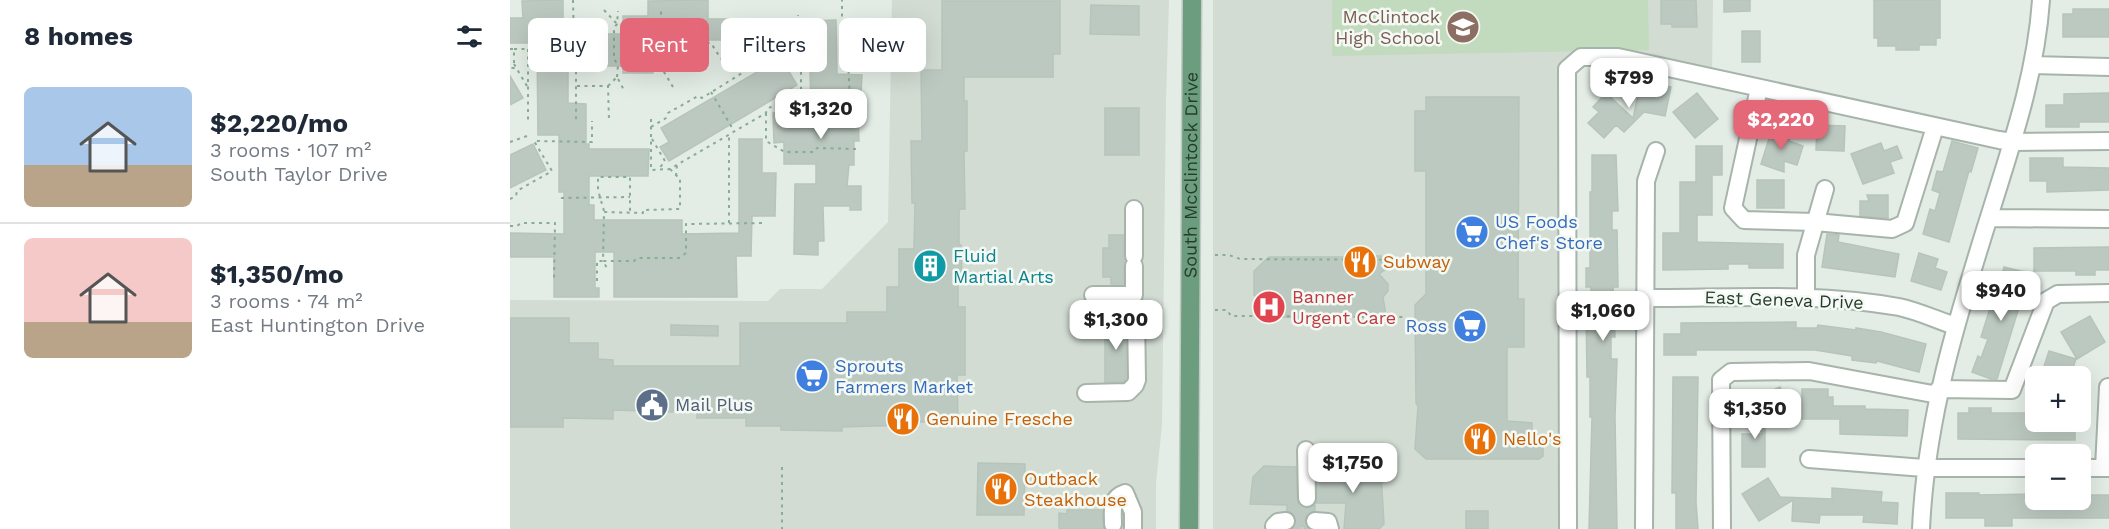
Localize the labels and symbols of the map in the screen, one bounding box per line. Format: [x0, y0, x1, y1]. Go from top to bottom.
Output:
place label: McClintock High School [1335, 6, 1440, 48]
school or university icon: McClintock High School [1445, 9, 1481, 45]
pin: $799 [1593, 58, 1665, 109]
street label: South McClintock Drive [1179, 72, 1202, 278]
pin: $1,320 [772, 89, 870, 140]
pin: $2,220 [1732, 100, 1830, 151]
place label: US Foods Chef's Store [1495, 211, 1603, 253]
supermarket icon: US Foods Chef's Store [1454, 214, 1490, 250]
restaurant icon: Subway [1342, 244, 1378, 280]
place label: Fluid Martial Arts [953, 245, 1054, 287]
building icon: Fluid Martial Arts [912, 248, 948, 284]
place label: Subway [1383, 251, 1451, 272]
pin: $940 [1965, 271, 2037, 322]
place label: Banner Urgent Care [1292, 286, 1396, 328]
street label: East Geneva Drive [1704, 286, 1864, 313]
hospital icon: Banner Urgent Care [1251, 289, 1287, 325]
pin: $1,060 [1554, 291, 1652, 342]
pin: $1,300 [1067, 300, 1165, 351]
supermarket icon: Ross [1452, 308, 1488, 344]
place label: Ross [1406, 315, 1447, 336]
place label: Sprouts Farmers Market [835, 355, 974, 397]
supermarket icon: Sprouts Farmers Market [794, 358, 830, 394]
public building icon: Mail Plus [634, 387, 670, 423]
pin: $1,350 [1706, 389, 1804, 440]
place label: Mail Plus [675, 394, 753, 415]
restaurant icon: Genuine Fresche [885, 401, 921, 437]
place label: Genuine Fresche [926, 408, 1073, 429]
restaurant icon: Nello's [1462, 421, 1498, 457]
place label: Nello's [1503, 428, 1561, 449]
pin: $1,750 [1304, 443, 1402, 494]
place label: Outback Steakhouse [1024, 468, 1127, 510]
restaurant icon: Outback Steakhouse [983, 471, 1019, 507]

